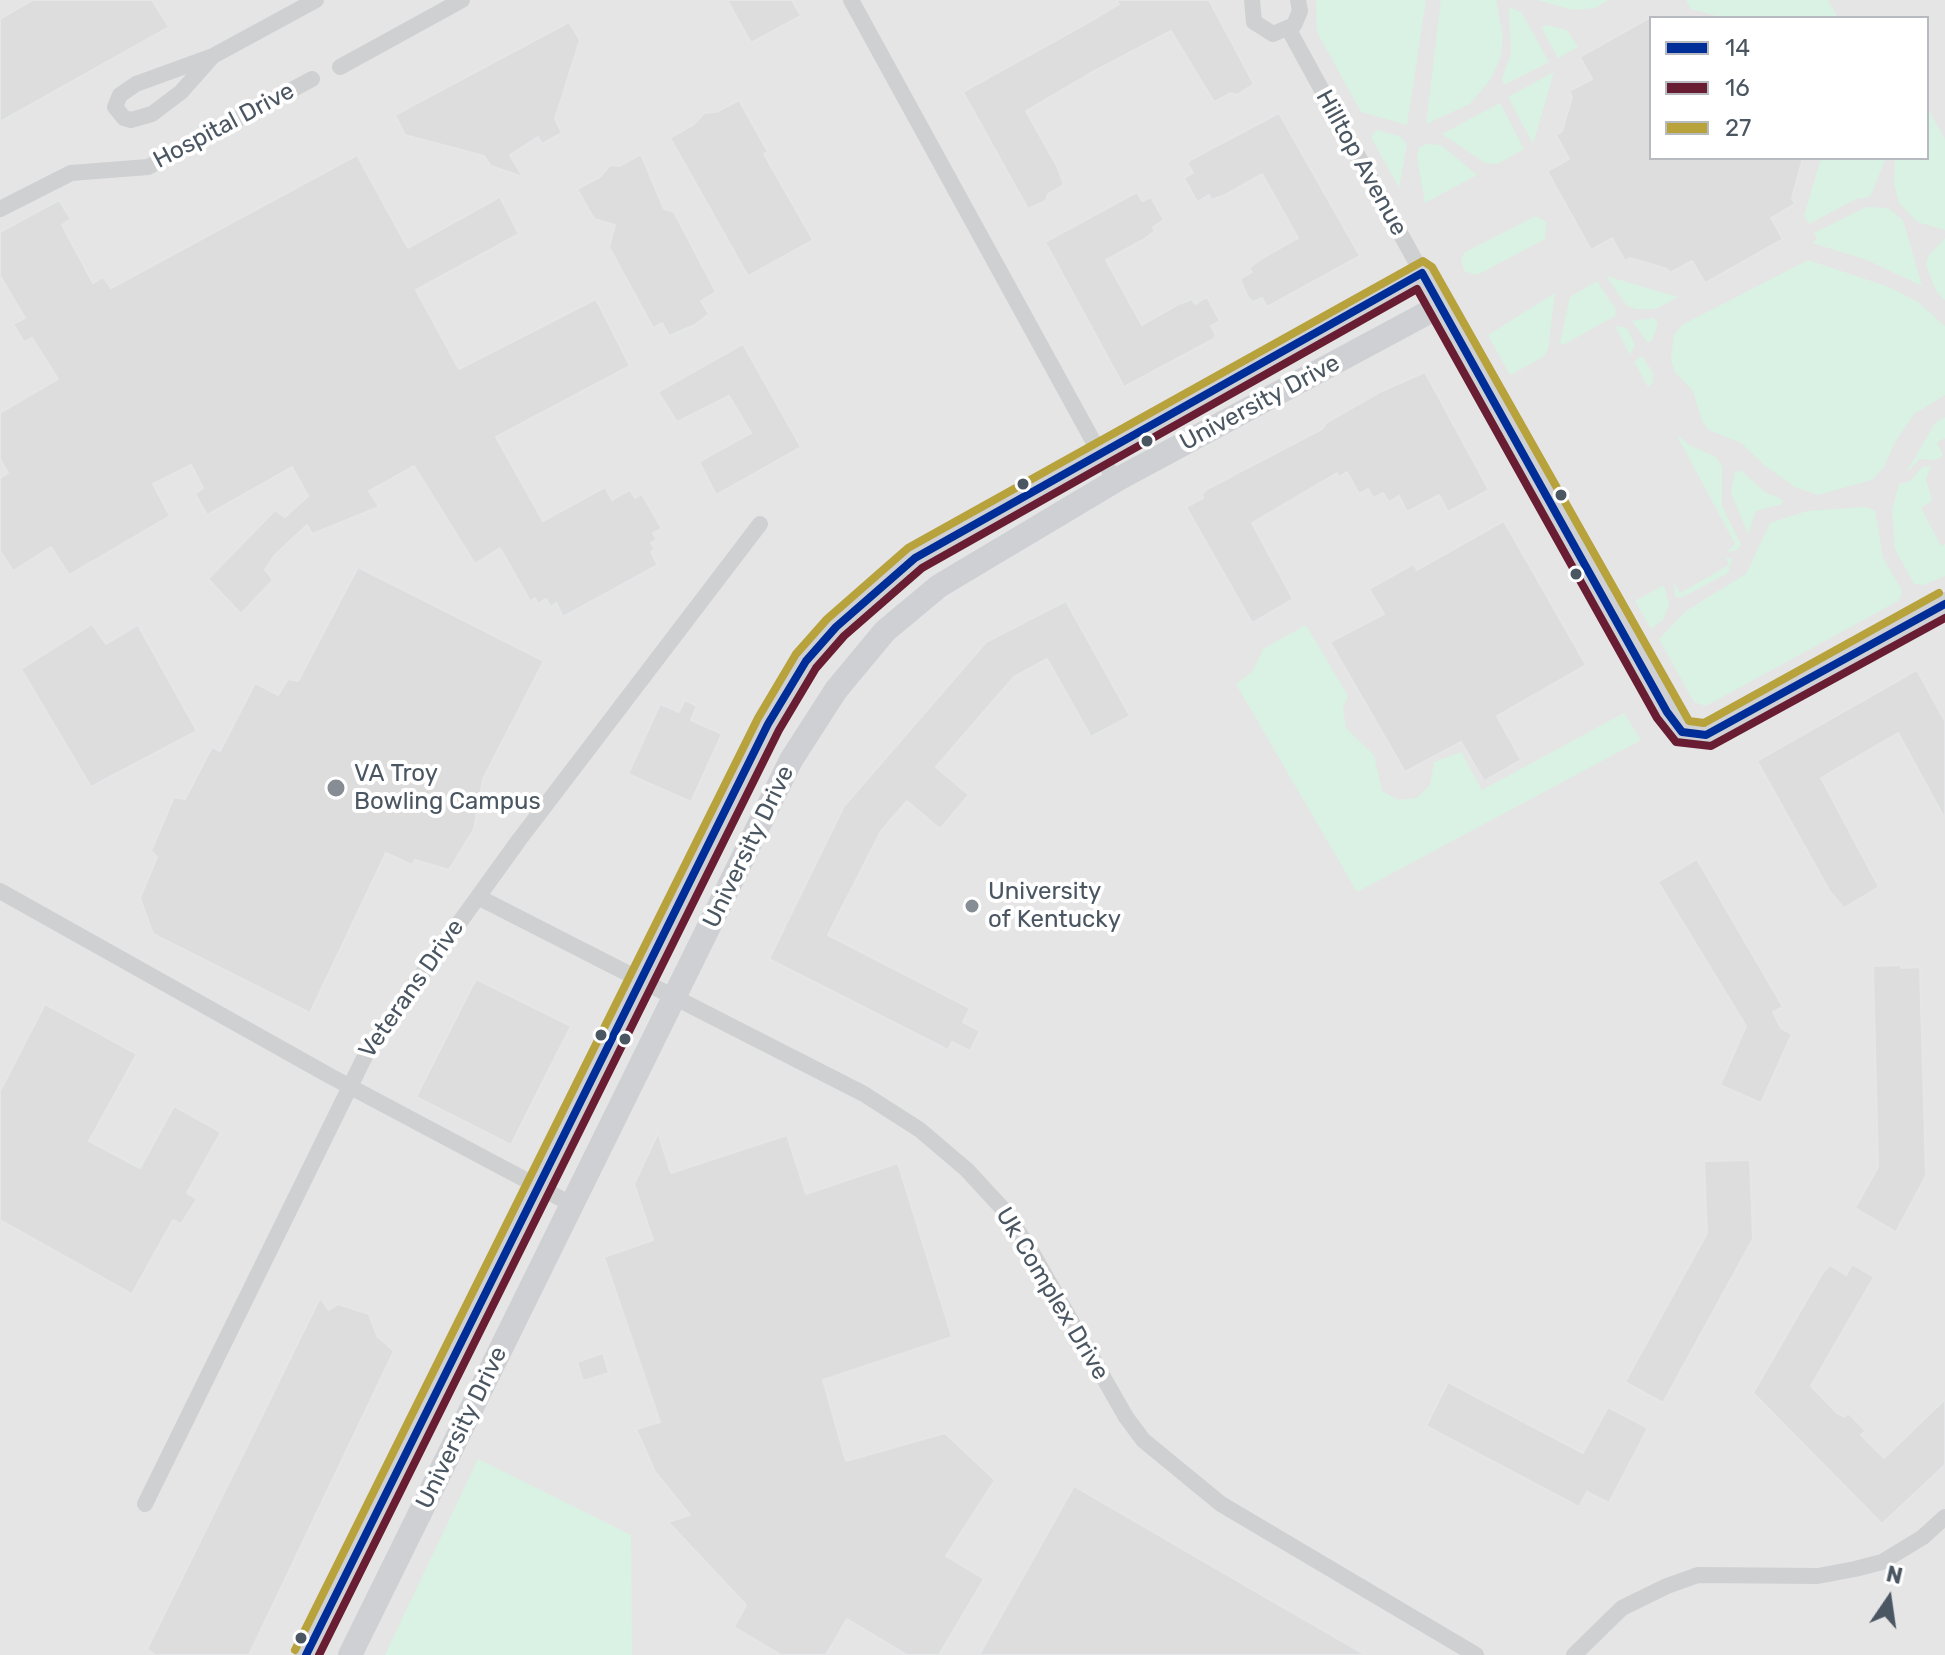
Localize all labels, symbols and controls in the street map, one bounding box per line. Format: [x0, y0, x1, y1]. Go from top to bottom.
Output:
legend [1649, 16, 1929, 160]
text: 14 [1725, 34, 1750, 62]
text: 16 [1725, 74, 1750, 102]
street label: Hospital Drive [149, 77, 299, 175]
street label: Hilltop Avenue [1309, 85, 1413, 241]
text: 27 [1725, 114, 1751, 142]
street label: University Drive [1175, 349, 1345, 457]
unlabelled marker [1139, 433, 1155, 449]
unlabelled marker [1015, 476, 1031, 492]
unlabelled marker [1553, 487, 1569, 503]
unlabelled marker [1568, 566, 1584, 582]
place label: VA Troy Bowling Campus [354, 760, 541, 816]
street label: University Drive [697, 761, 801, 933]
marker: VA Troy Bowling Campus [325, 777, 347, 799]
place label: University of Kentucky [988, 878, 1121, 934]
marker: University of Kentucky [963, 897, 981, 915]
street label: Veterans Drive [353, 914, 471, 1064]
unlabelled marker [593, 1027, 609, 1043]
unlabelled marker [617, 1031, 633, 1047]
street label: Uk Complex Drive [989, 1203, 1115, 1385]
street label: University Drive [410, 1342, 514, 1514]
north arrow [1849, 1559, 1929, 1639]
text: N [1884, 1560, 1905, 1590]
unlabelled marker [293, 1630, 309, 1646]

